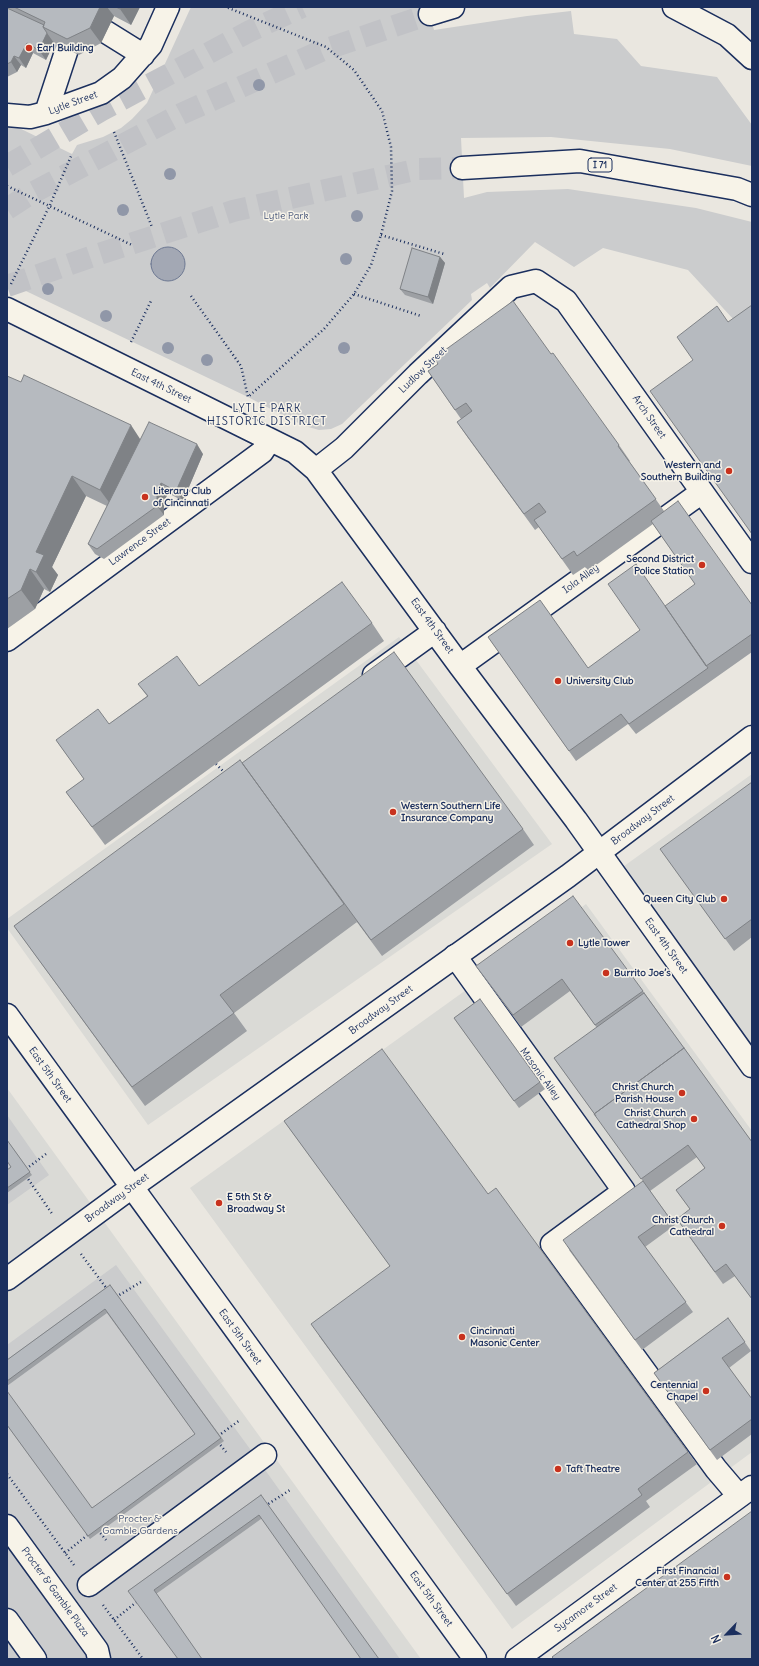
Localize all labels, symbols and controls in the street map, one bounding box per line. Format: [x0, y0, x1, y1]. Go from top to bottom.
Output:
place label: Earl Building [37, 42, 93, 54]
marker: Earl Building [24, 43, 34, 53]
street label: Lytle Street [47, 89, 99, 117]
road number: I 71 [588, 158, 612, 172]
park label: Lytle Park [263, 210, 309, 222]
street label: Ludlow Street [397, 344, 449, 396]
street label: East 4th Street [129, 366, 193, 406]
street label: Arch Street [630, 393, 668, 441]
district label: LYTLE PARK HISTORIC DISTRICT [207, 402, 327, 428]
place label: Western and Southern Building [641, 459, 721, 482]
marker: Western and Southern Building [724, 466, 734, 476]
place label: Literary Club of Cincinnati [153, 485, 211, 508]
marker: Literary Club of Cincinnati [140, 492, 150, 502]
street label: Lawrence Street [107, 516, 173, 568]
place label: Second District Police Station [626, 553, 694, 576]
marker: Second District Police Station [697, 560, 707, 570]
street label: Iola Alley [560, 562, 602, 596]
street label: East 4th Street [408, 596, 456, 656]
place label: University Club [566, 675, 633, 687]
marker: University Club [553, 676, 563, 686]
street label: Broadway Street [609, 792, 677, 848]
place label: Western Southern Life Insurance Company [401, 800, 500, 824]
marker: Western Southern Life Insurance Company [388, 807, 398, 817]
place label: Queen City Club [643, 893, 716, 905]
marker: Queen City Club [719, 894, 729, 904]
street label: East 4th Street [642, 916, 690, 976]
place label: Lytle Tower [578, 937, 630, 949]
marker: Lytle Tower [565, 938, 575, 948]
place label: Burrito Joe’s [614, 967, 671, 979]
marker: Burrito Joe’s [601, 968, 611, 978]
street label: Broadway Street [347, 983, 415, 1037]
street label: East 5th Street [26, 1045, 74, 1105]
street label: Masonic Alley [517, 1046, 563, 1102]
place label: Christ Church Parish House [612, 1081, 674, 1104]
marker: Christ Church Parish House [677, 1088, 687, 1098]
place label: Christ Church Cathedral Shop [616, 1107, 686, 1130]
marker: Christ Church Cathedral Shop [689, 1114, 699, 1124]
street label: Broadway Street [83, 1171, 151, 1225]
place label: E 5th St & Broadway St [227, 1191, 285, 1214]
marker: E 5th St & Broadway St [214, 1198, 224, 1208]
place label: Christ Church Cathedral [652, 1214, 714, 1238]
marker: Christ Church Cathedral [717, 1221, 727, 1231]
street label: East 5th Street [216, 1307, 264, 1367]
place label: Cincinnati Masonic Center [470, 1325, 540, 1348]
marker: Cincinnati Masonic Center [457, 1332, 467, 1342]
place label: Centennial Chapel [650, 1379, 698, 1402]
marker: Centennial Chapel [701, 1386, 711, 1396]
place label: Taft Theatre [566, 1463, 620, 1475]
marker: Taft Theatre [553, 1464, 563, 1474]
park label: Procter & Gamble Gardens [102, 1513, 178, 1536]
street label: Procter & Gamble Plaza [19, 1545, 91, 1639]
place label: First Financial Center at 255 Fifth [635, 1565, 719, 1588]
street label: East 5th Street [407, 1569, 455, 1629]
marker: First Financial Center at 255 Fifth [722, 1572, 732, 1582]
street label: Sycamore Street [552, 1581, 620, 1635]
north arrow [707, 1614, 747, 1654]
text: N [708, 1633, 724, 1645]

